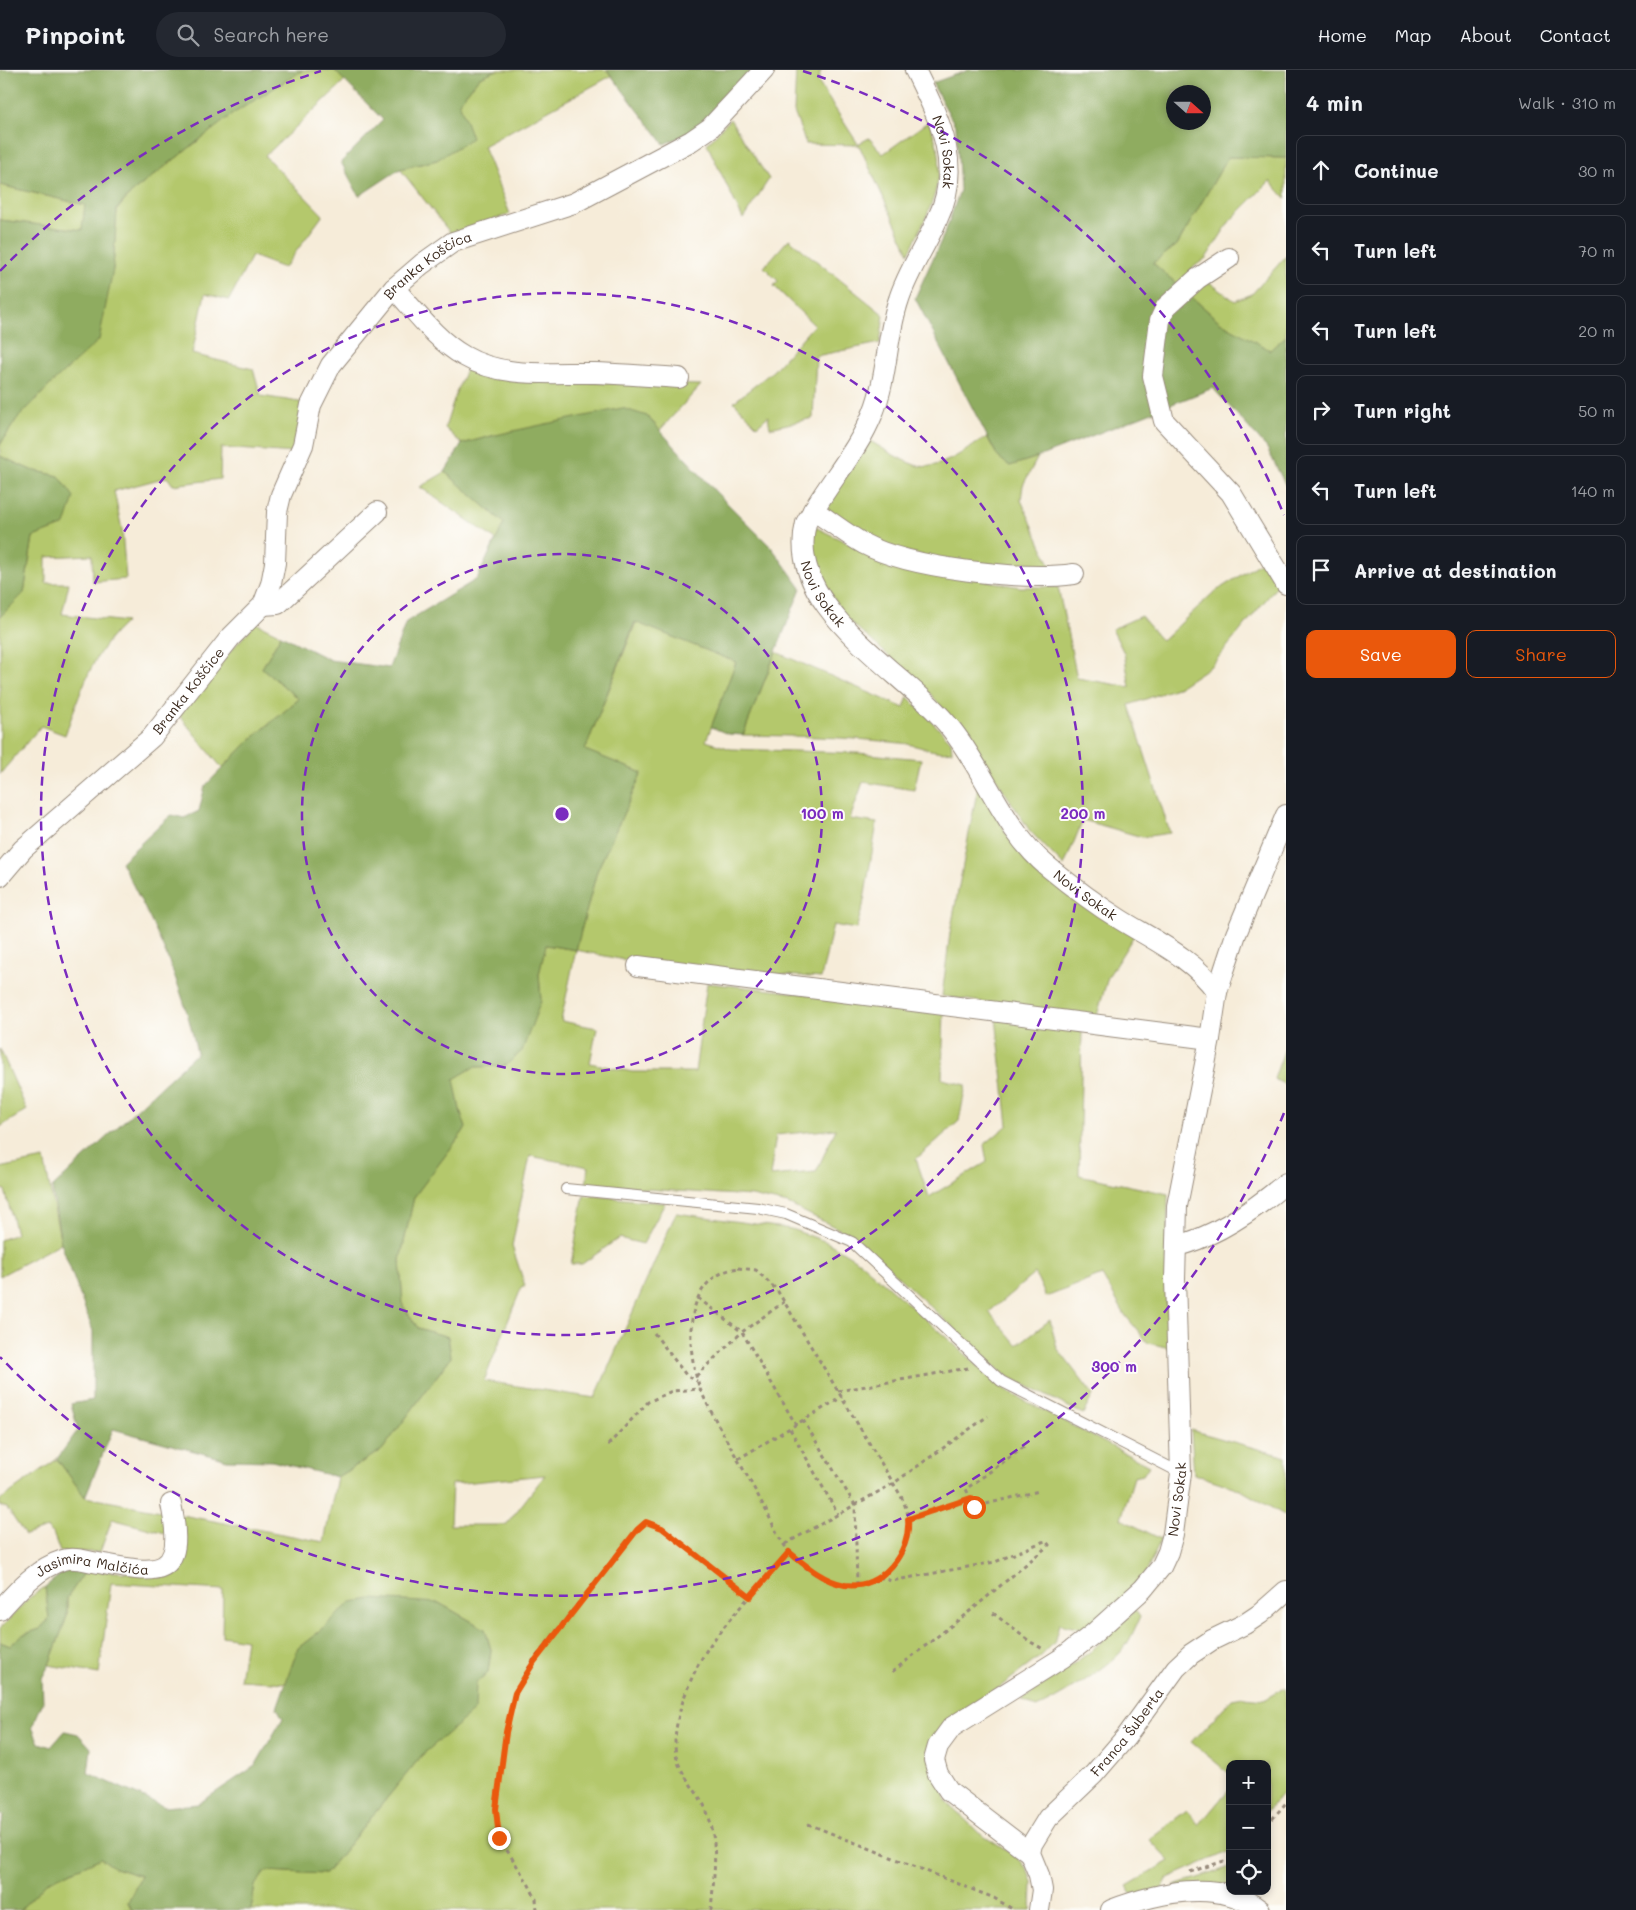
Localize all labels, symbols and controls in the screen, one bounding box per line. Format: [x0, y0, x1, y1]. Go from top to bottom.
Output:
search box [156, 12, 506, 57]
text: Pinpoint [25, 19, 126, 50]
icon: search [174, 21, 202, 49]
text: Search here [214, 22, 329, 47]
text: Home [1318, 23, 1367, 47]
text: Map [1395, 23, 1431, 47]
text: About [1459, 23, 1512, 47]
text: Contact [1540, 23, 1611, 47]
north arrow [1166, 85, 1211, 130]
text: 4 min [1306, 89, 1363, 116]
text: Walk · 310 m [1518, 92, 1616, 113]
street label: Novi Sokak [928, 112, 959, 190]
icon: ahead [1307, 156, 1335, 184]
text: Continue [1354, 158, 1439, 183]
text: 30 m [1578, 160, 1615, 181]
street label: Branka Koščica [379, 227, 474, 303]
icon: left [1307, 236, 1335, 264]
text: Turn left [1354, 238, 1437, 263]
text: 70 m [1578, 240, 1615, 261]
icon: left [1307, 316, 1335, 344]
text: Turn left [1354, 318, 1437, 343]
text: 20 m [1578, 320, 1615, 341]
icon: right [1307, 396, 1335, 424]
text: Turn right [1354, 398, 1451, 423]
text: 50 m [1578, 400, 1615, 421]
icon: left [1307, 476, 1335, 504]
text: Turn left [1354, 478, 1437, 503]
text: 140 m [1571, 480, 1615, 501]
icon: arrive [1307, 556, 1335, 584]
text: Arrive at destination [1354, 558, 1557, 583]
street label: Novi Sokak [796, 559, 850, 631]
button: Save [1306, 630, 1456, 678]
button: Share [1466, 630, 1616, 678]
street label: Branka Koščice [148, 643, 228, 738]
text: 100 m [800, 803, 844, 823]
text: 200 m [1061, 803, 1106, 823]
centre of rings [553, 805, 571, 823]
street label: Novi Sokak [1050, 865, 1121, 924]
text: 300 m [1091, 1356, 1137, 1376]
street label: Novi Sokak [1163, 1462, 1190, 1537]
route start [963, 1496, 986, 1519]
street label: Jasimira Malčića [31, 1548, 149, 1581]
street label: Franca Šuberta [1086, 1684, 1168, 1780]
map controls [1226, 1760, 1271, 1895]
button: + [1226, 1760, 1271, 1805]
button: − [1226, 1805, 1271, 1850]
route end [488, 1827, 511, 1850]
button: locate [1226, 1850, 1271, 1895]

